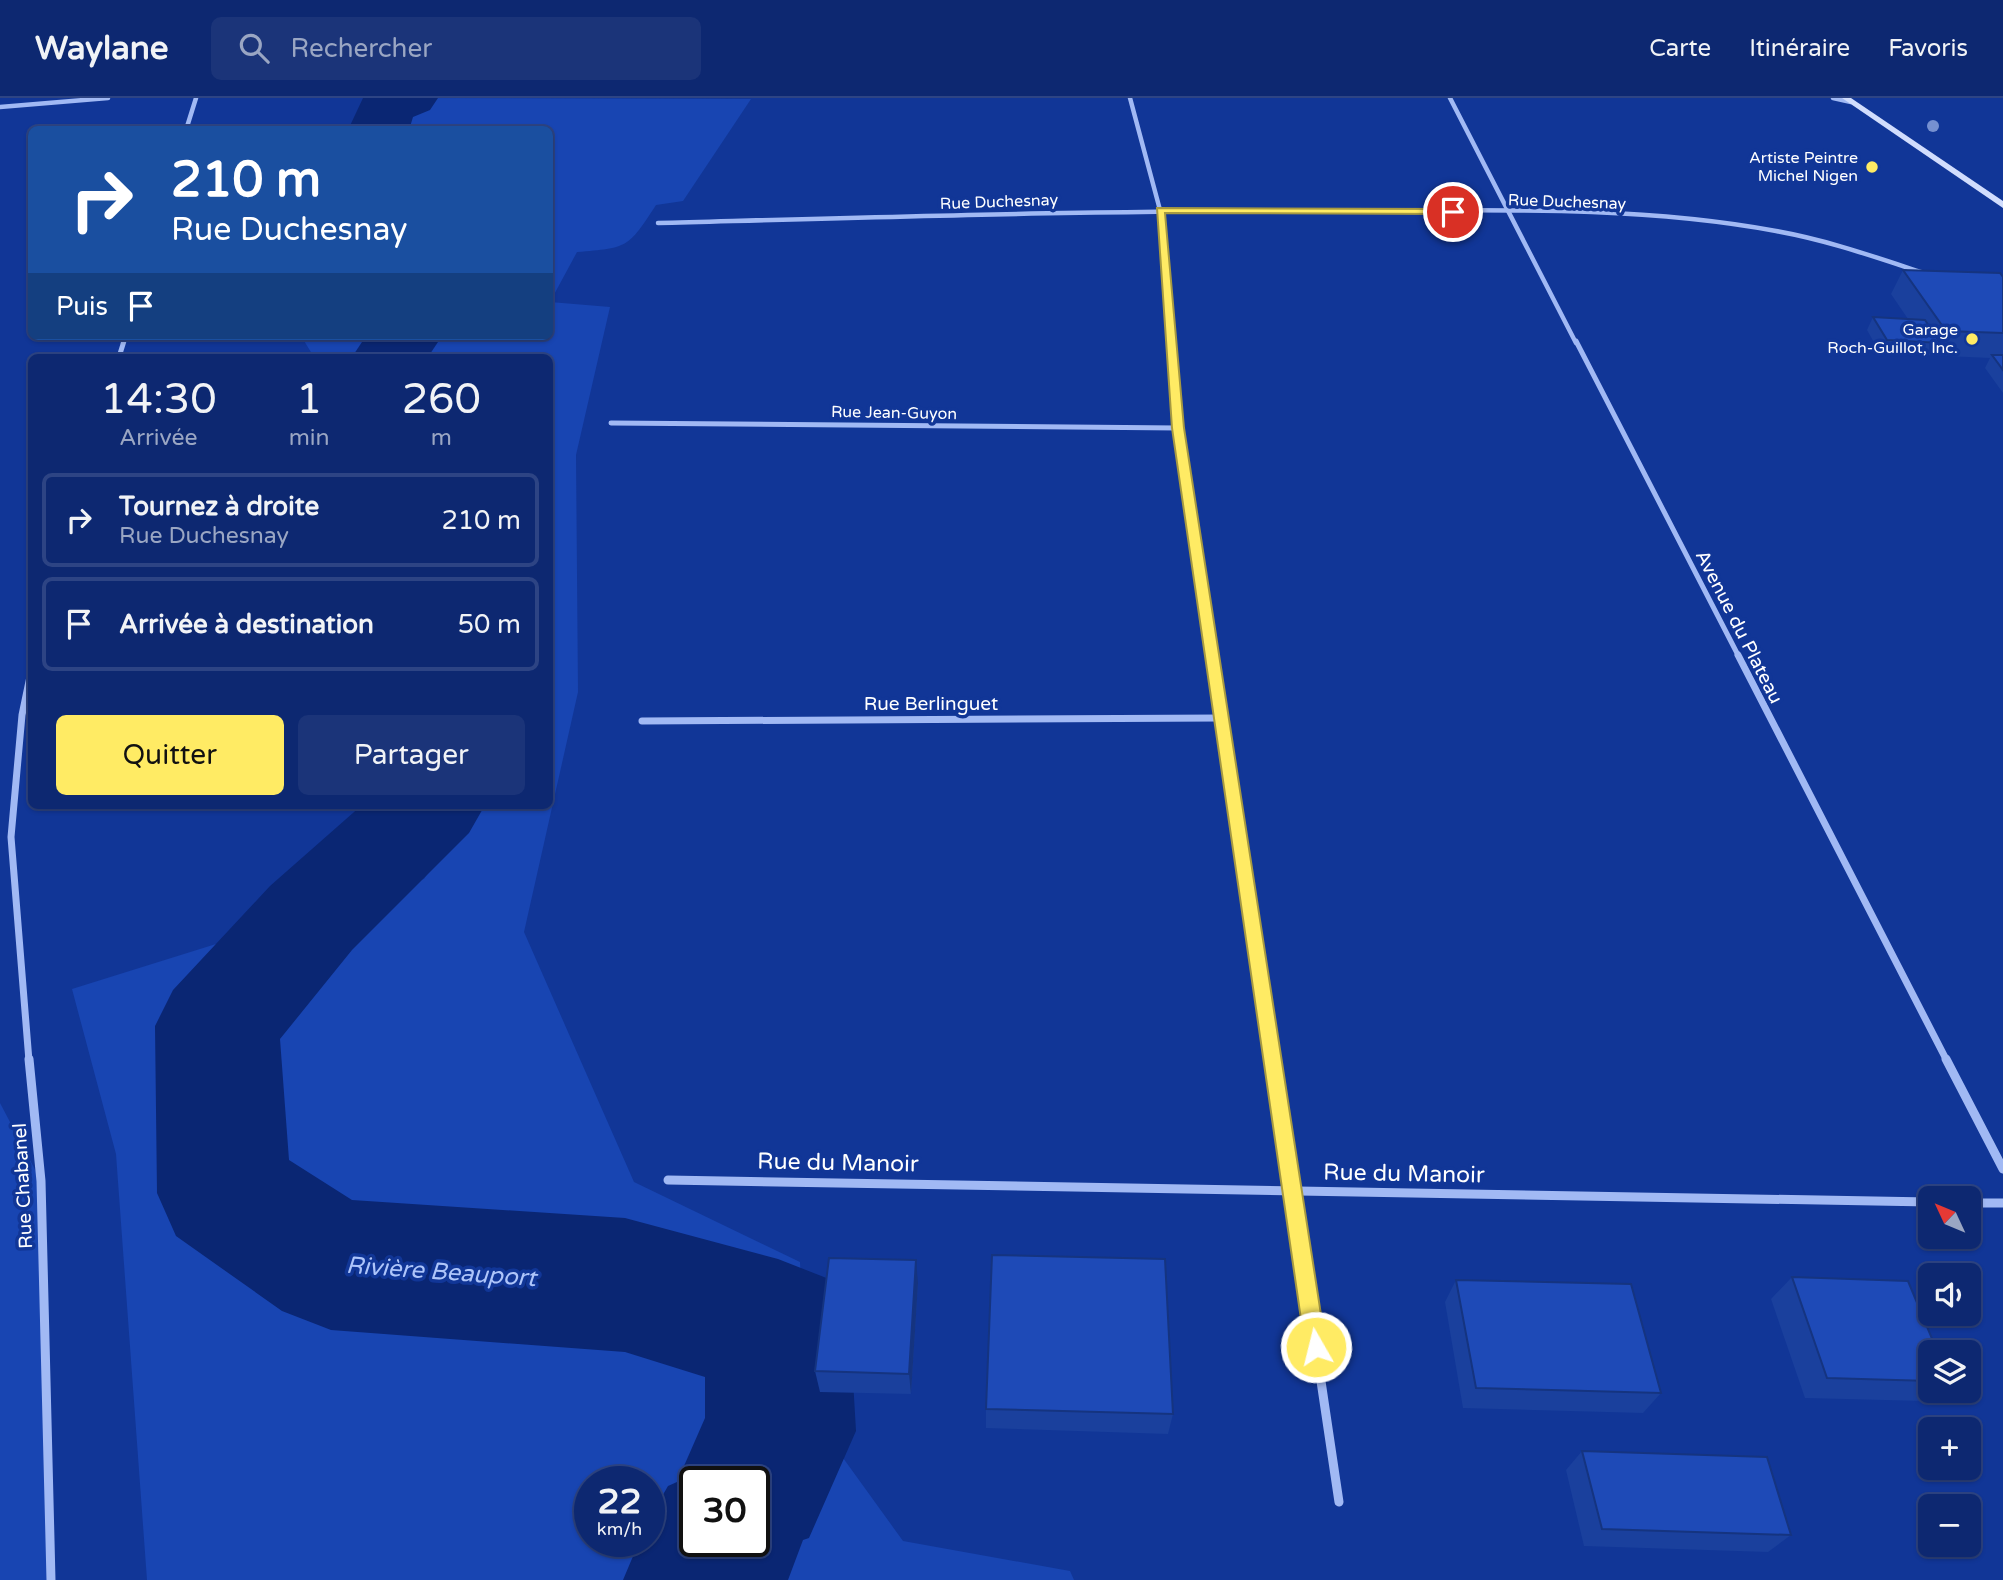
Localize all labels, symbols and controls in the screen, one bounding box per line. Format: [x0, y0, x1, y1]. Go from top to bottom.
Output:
search box [211, 17, 701, 80]
text: Waylane [35, 29, 169, 68]
icon: search [235, 29, 273, 67]
text: Rechercher [291, 33, 432, 64]
text: Carte [1649, 34, 1711, 63]
text: Itinéraire [1749, 34, 1850, 63]
text: Favoris [1888, 34, 1968, 63]
place label: Artiste Peintre Michel Nigen [1749, 148, 1858, 186]
text: 210 m [171, 151, 321, 210]
icon: right [56, 154, 147, 245]
marker: Artiste Peintre Michel Nigen [1864, 159, 1880, 175]
pin [1423, 182, 1483, 242]
street label: Rue Duchesnay [940, 190, 1059, 214]
street label: Rue Duchesnay [1508, 190, 1627, 214]
icon: arrive [1434, 193, 1472, 231]
text: Rue Duchesnay [171, 211, 407, 249]
icon: arrive [122, 287, 160, 325]
text: Puis [56, 291, 108, 322]
place label: Garage Roch-Guillot, Inc. [1827, 320, 1958, 358]
marker: Garage Roch-Guillot, Inc. [1964, 331, 1980, 347]
text: 14:30 [100, 374, 217, 425]
text: 1 [296, 374, 322, 425]
text: 260 [402, 374, 481, 425]
street label: Rue Jean-Guyon [831, 402, 957, 424]
text: Arrivée [119, 424, 198, 452]
text: min [289, 424, 330, 452]
text: m [431, 424, 452, 452]
text: Tournez à droite [119, 491, 319, 522]
icon: right [60, 501, 98, 539]
text: 210 m [441, 505, 521, 536]
text: Rue Duchesnay [119, 522, 289, 550]
street label: Avenue du Plateau [1691, 547, 1787, 707]
icon: arrive [60, 605, 98, 643]
text: Arrivée à destination [119, 609, 374, 640]
text: 50 m [458, 609, 521, 640]
street label: Rue Berlinguet [864, 693, 998, 715]
button: Quitter [56, 715, 284, 795]
button: Partager [298, 715, 525, 795]
street label: Rue Chabanel [9, 1123, 37, 1249]
street label: Rue du Manoir [757, 1148, 919, 1178]
street label: Rue du Manoir [1323, 1159, 1485, 1189]
north arrow [1918, 1186, 1981, 1250]
map controls [1918, 1186, 1981, 1557]
water label: Rivière Beauport [345, 1251, 540, 1293]
button: sound [1918, 1263, 1981, 1326]
position arrow [1279, 1310, 1353, 1384]
button: layers [1918, 1340, 1981, 1403]
button: + [1918, 1417, 1981, 1480]
speed limit sign: 30 [679, 1466, 770, 1557]
text: 22 [598, 1481, 641, 1523]
button: − [1918, 1494, 1981, 1557]
text: km/h [597, 1518, 642, 1540]

